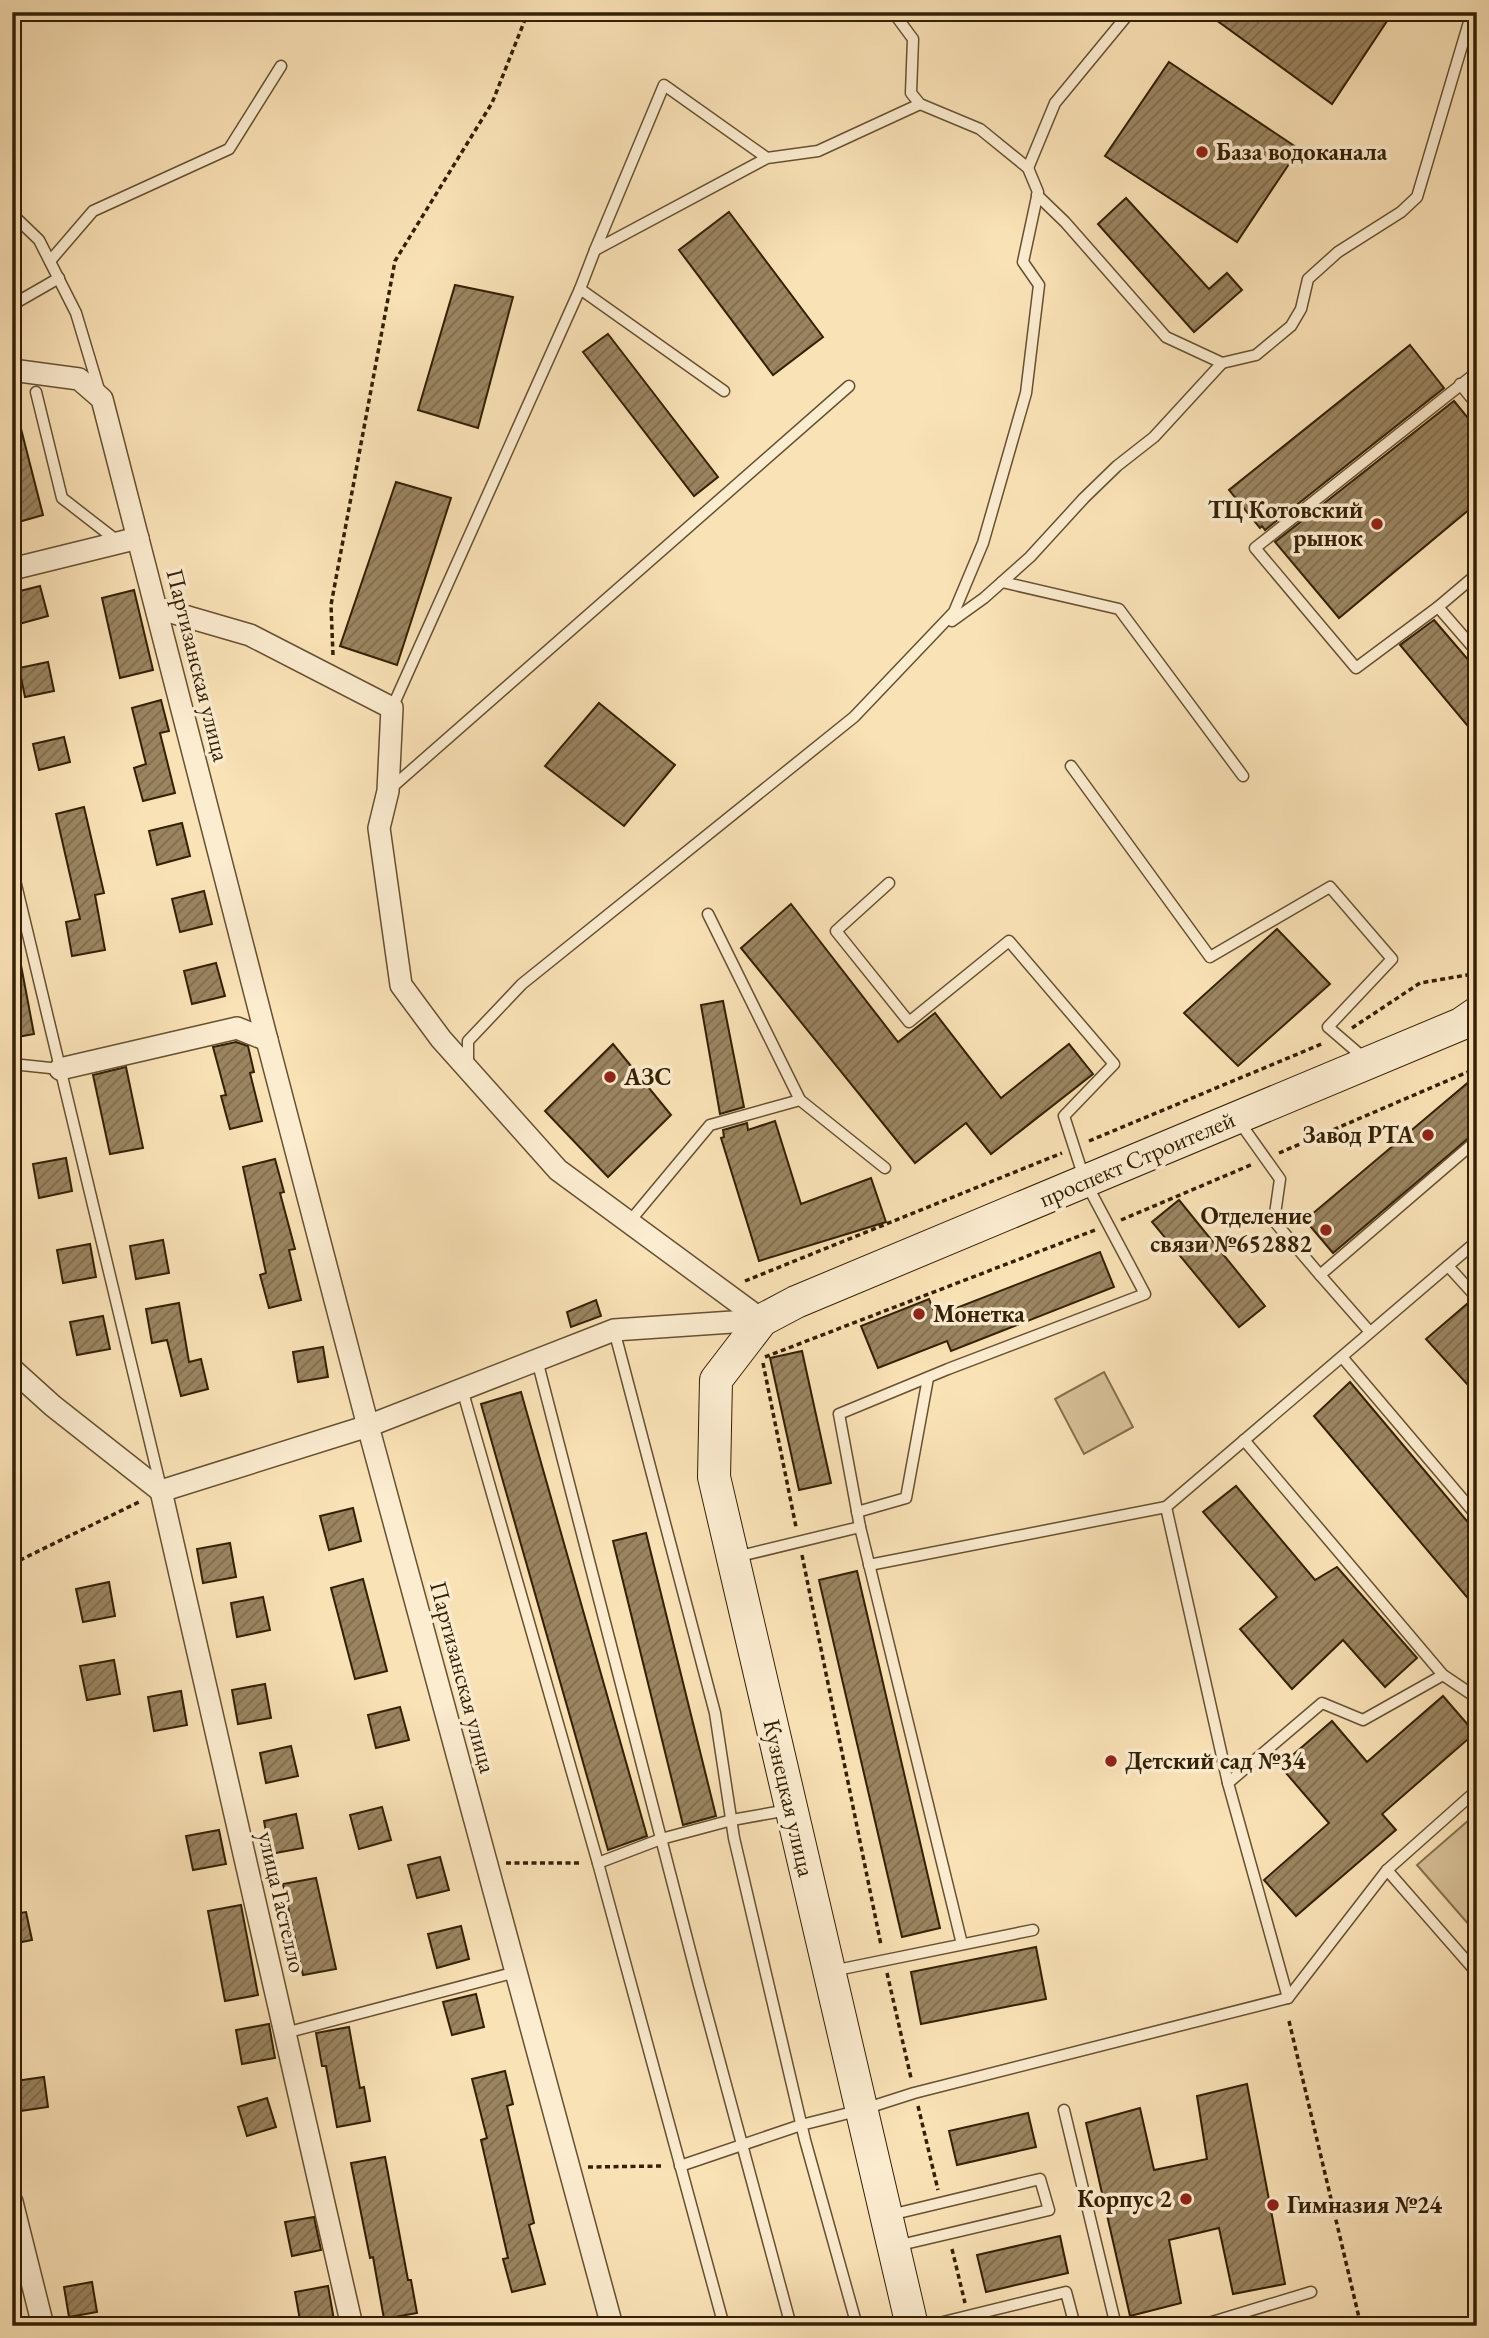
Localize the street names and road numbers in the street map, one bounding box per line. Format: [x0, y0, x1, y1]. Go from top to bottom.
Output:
street label: Партизанская улица [160, 565, 237, 765]
street label: проспект Строителей [1034, 1103, 1240, 1214]
street label: Партизанская улица [423, 1578, 504, 1777]
street label: Кузнецкая улица [756, 1716, 823, 1880]
street label: улица Гастелло [251, 1828, 314, 1976]

